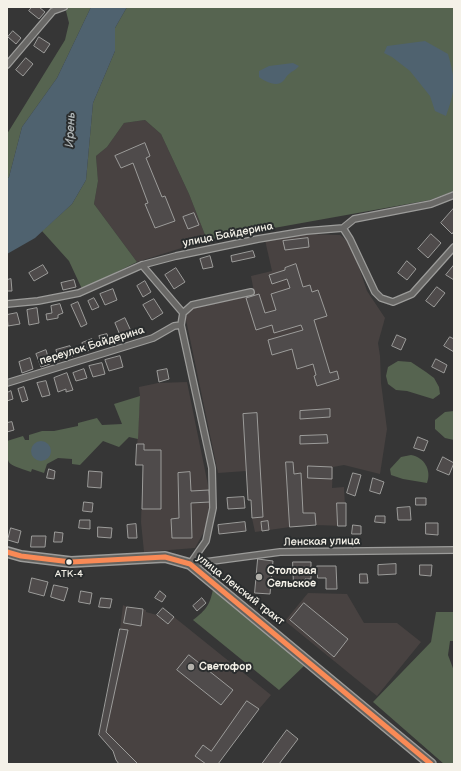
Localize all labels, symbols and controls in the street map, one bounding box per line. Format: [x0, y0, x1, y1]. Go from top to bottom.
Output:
water label: Ирень [63, 112, 79, 148]
street label: улица Байдерина [182, 220, 274, 250]
street label: переулок Байдерина [38, 324, 146, 368]
street label: Ленская улица [284, 535, 360, 549]
street label: улица Ленский тракт [193, 551, 287, 629]
marker: АТК-4 [64, 557, 74, 567]
place label: Столовая Сельское [267, 564, 317, 590]
place label: АТК-4 [55, 568, 83, 580]
marker: Столовая Сельское [254, 572, 264, 582]
place label: Светофор [199, 660, 252, 674]
marker: Светофор [186, 662, 196, 672]

